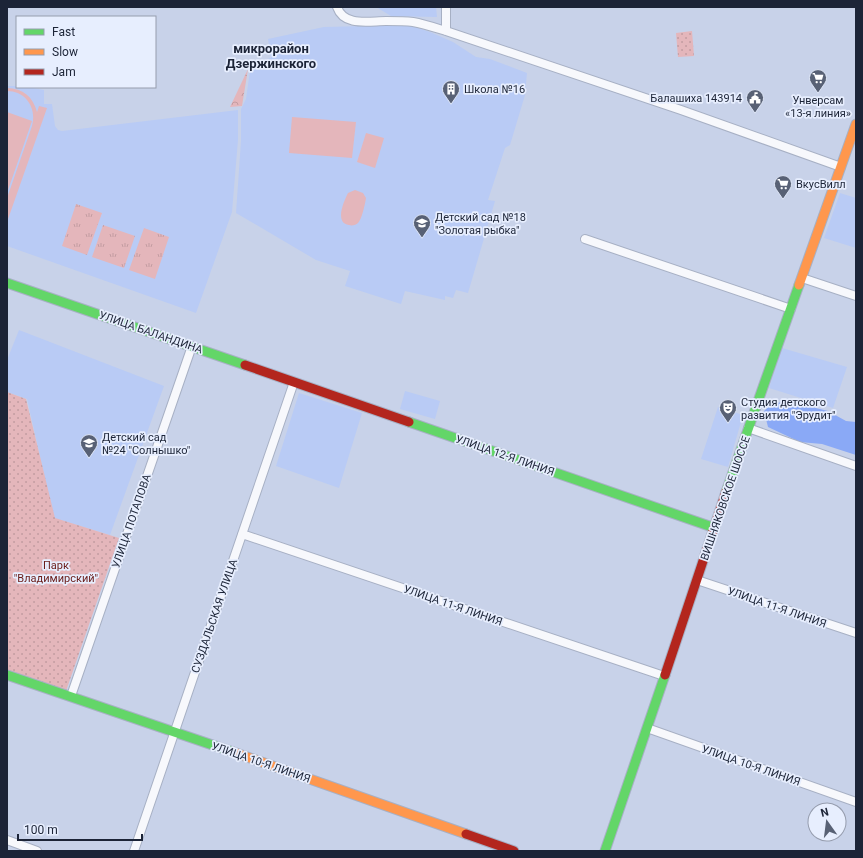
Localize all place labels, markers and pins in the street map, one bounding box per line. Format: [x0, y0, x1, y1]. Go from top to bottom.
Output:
supermarket icon: Унверсам «13-я линия» [808, 68, 828, 93]
building icon: Школа №16 [441, 79, 461, 104]
place label: Школа №16 [464, 83, 525, 96]
public building icon: Балашиха 143914 [745, 88, 765, 113]
place label: Балашиха 143914 [650, 92, 742, 105]
place label: Унверсам «13-я линия» [785, 94, 851, 120]
supermarket icon: ВкусВилл [773, 174, 793, 199]
place label: ВкусВилл [796, 178, 846, 191]
place label: Детский сад №18 "Золотая рыбка" [435, 211, 526, 237]
school or university icon: Детский сад №18 "Золотая рыбка" [412, 213, 432, 238]
place label: Студия детского развития "Эрудит" [741, 396, 836, 422]
theatre icon: Студия детского развития "Эрудит" [718, 398, 738, 423]
place label: Детский сад №24 "Солнышко" [102, 431, 190, 457]
school or university icon: Детский сад №24 "Солнышко" [79, 433, 99, 458]

